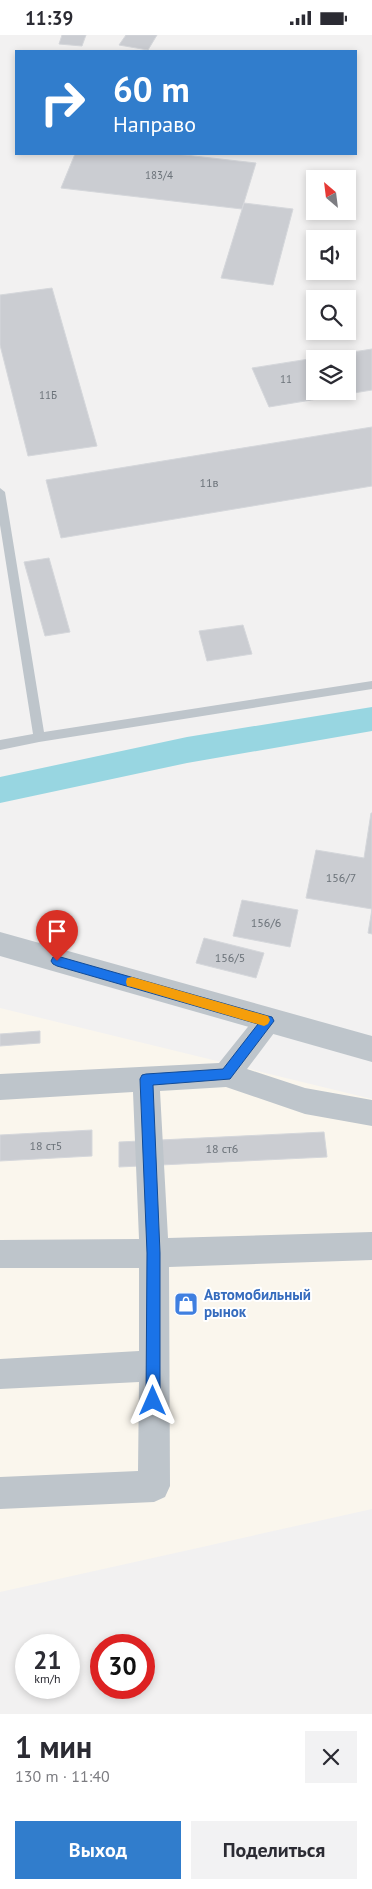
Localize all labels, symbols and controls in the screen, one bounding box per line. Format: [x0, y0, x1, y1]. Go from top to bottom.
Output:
text: 11:39 [25, 6, 73, 30]
text: 60 m [113, 66, 190, 112]
icon: right [30, 70, 95, 135]
text: Направо [113, 110, 196, 138]
house number: 183/4 [145, 168, 173, 182]
north arrow [306, 170, 356, 220]
map controls [306, 170, 356, 400]
button: sound [306, 230, 356, 280]
button: search [306, 290, 356, 340]
button: layers [306, 350, 356, 400]
house number: 11 [280, 372, 292, 386]
house number: 11Б [39, 388, 57, 402]
house number: 11в [199, 475, 219, 490]
house number: 156/7 [326, 870, 356, 885]
pin [36, 910, 78, 961]
house number: 156/6 [251, 915, 281, 930]
icon: arrive [43, 917, 71, 945]
house number: 156/5 [215, 950, 245, 965]
house number: 18 ст5 [30, 1138, 62, 1153]
house number: 18 ст6 [206, 1141, 238, 1156]
place label: Автомобильный рынок [204, 1285, 311, 1321]
shop icon: Автомобильный рынок [173, 1291, 199, 1317]
position arrow [126, 1374, 178, 1426]
speed limit sign: 30 [90, 1634, 155, 1699]
text: 21 [33, 1644, 62, 1676]
text: km/h [34, 1671, 61, 1686]
text: 1 мин [15, 1727, 92, 1766]
button: close [305, 1731, 357, 1783]
text: 130 m · 11:40 [15, 1766, 110, 1786]
button: Выход [15, 1821, 181, 1879]
button: Поделиться [191, 1821, 357, 1879]

